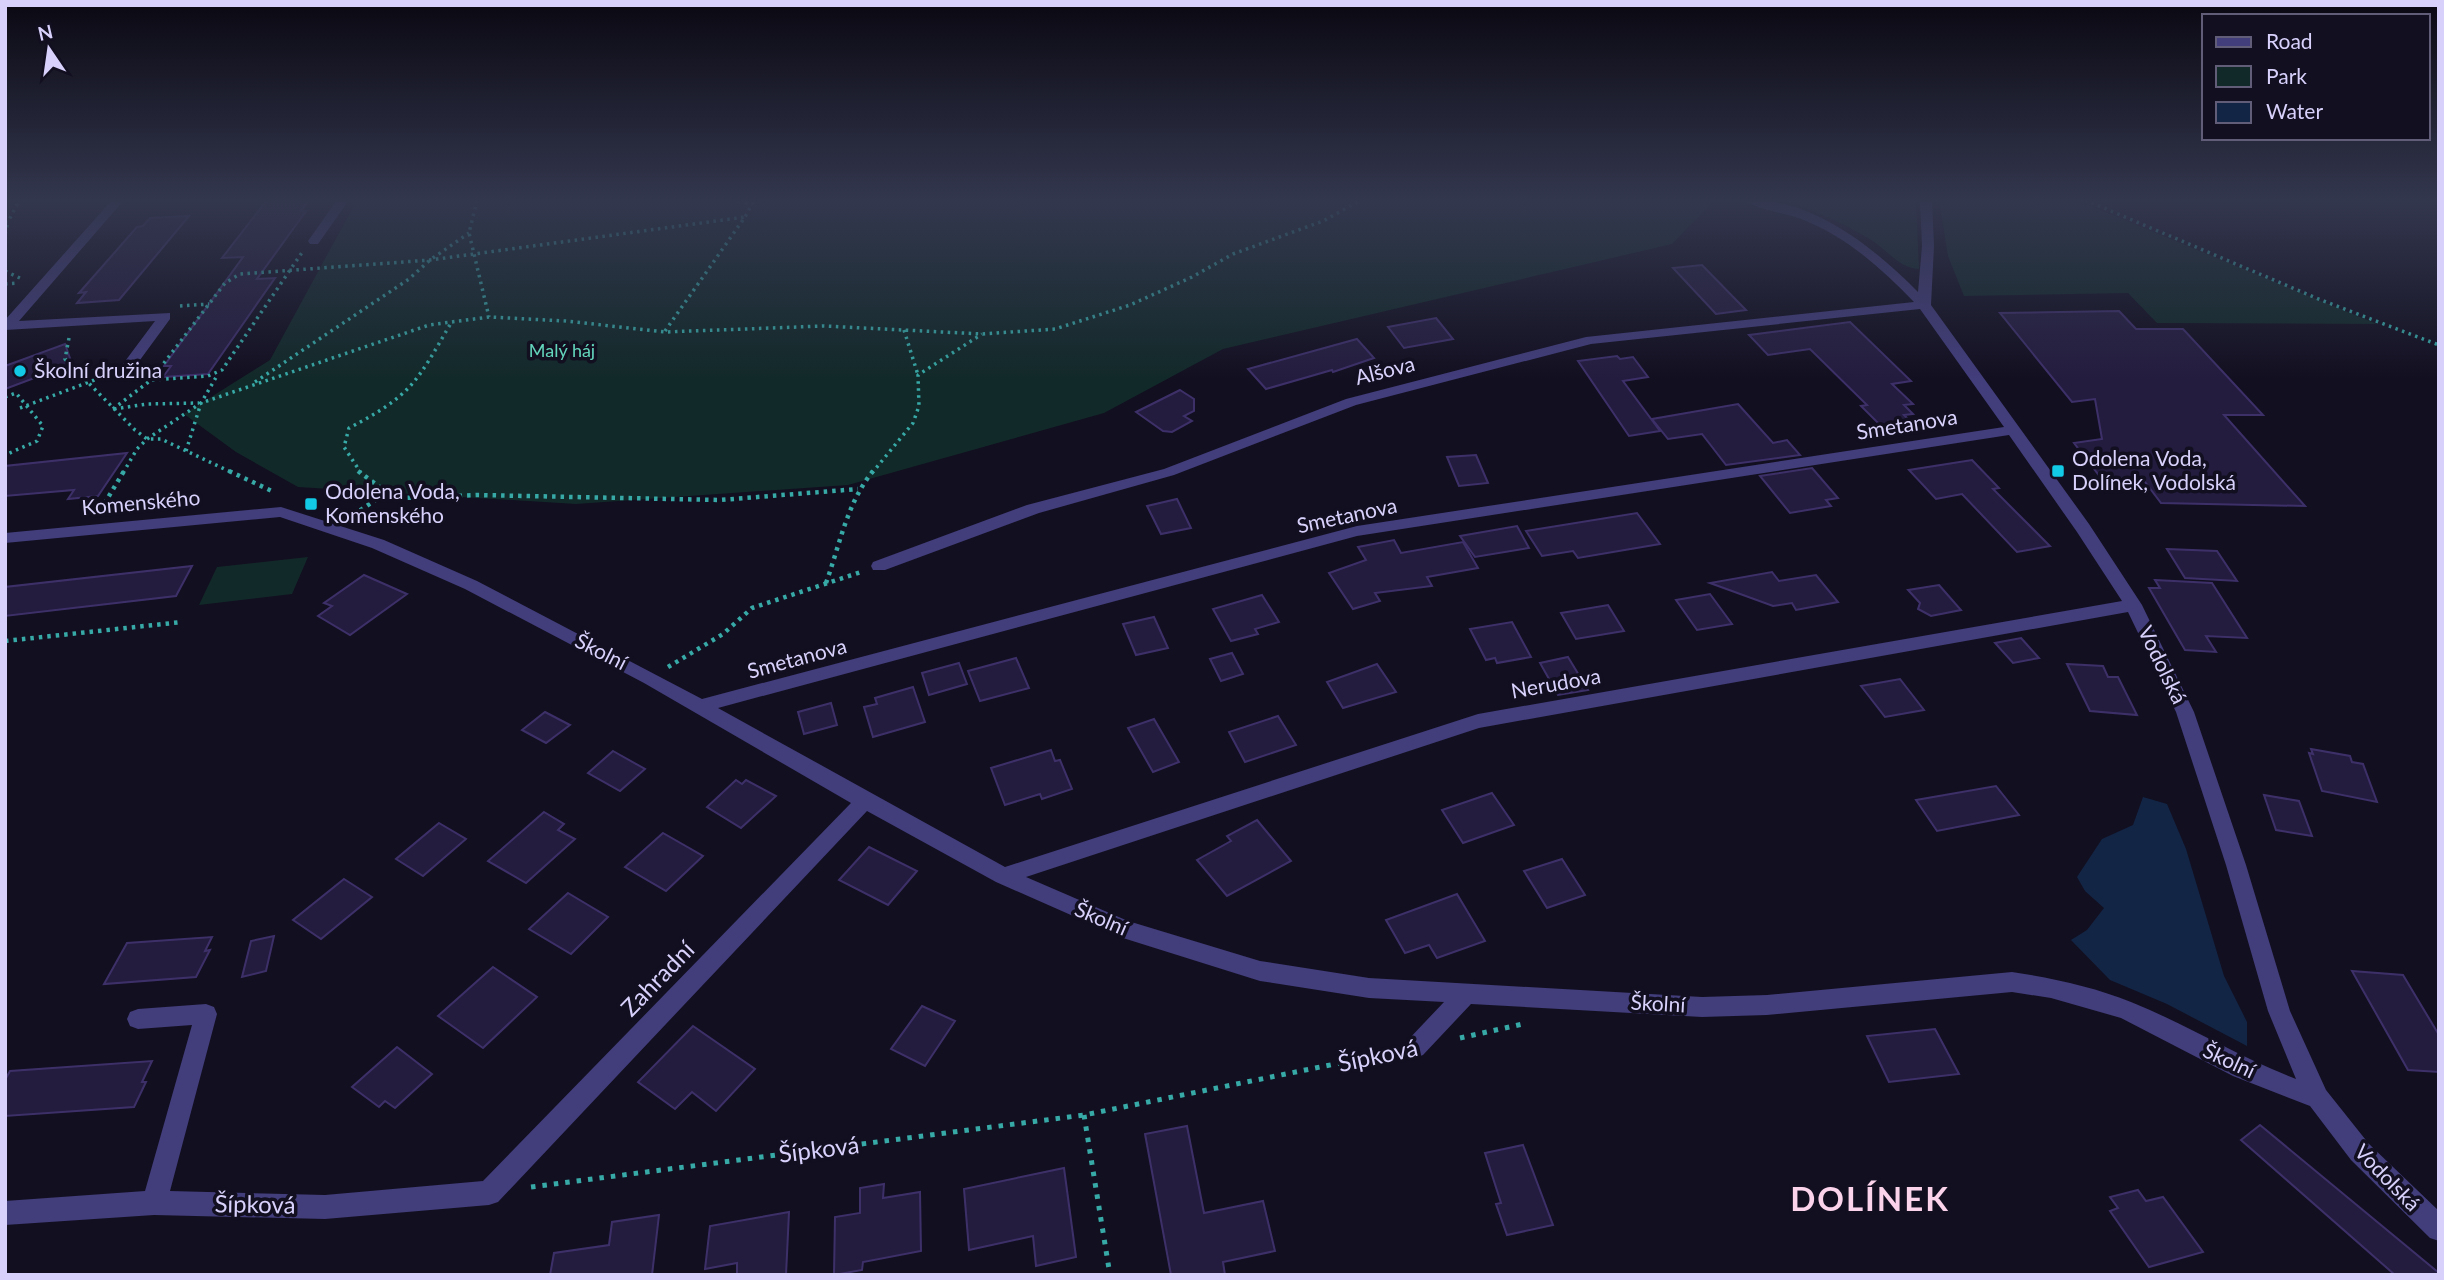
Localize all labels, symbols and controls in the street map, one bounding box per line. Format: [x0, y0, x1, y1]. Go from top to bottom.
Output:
north arrow [14, 14, 84, 84]
legend [2202, 14, 2430, 140]
text: N [35, 19, 55, 45]
text: Road [2266, 28, 2313, 53]
text: Park [2266, 63, 2307, 88]
text: Water [2266, 98, 2323, 123]
park label: Malý háj [529, 339, 595, 361]
street label: Alšova [1352, 350, 1417, 389]
place label: Školní družina [34, 357, 162, 382]
marker: Školní družina [12, 363, 28, 379]
street label: Smetanova [1855, 403, 1959, 444]
place label: Odolena Voda, Dolínek, Vodolská [2072, 445, 2236, 494]
marker: Odolena Voda, Dolínek, Vodolská [2050, 463, 2066, 479]
place label: Odolena Voda, Komenského [325, 478, 460, 527]
street label: Komenského [81, 484, 201, 519]
street label: Smetanova [1294, 492, 1399, 537]
marker: Odolena Voda, Komenského [303, 496, 319, 512]
street label: Vodolská [2134, 621, 2193, 707]
street label: Školní [572, 627, 633, 675]
street label: Smetanova [744, 632, 849, 683]
street label: Nerudova [1509, 662, 1603, 703]
street label: Školní [1071, 895, 1133, 940]
street label: Zahradní [614, 934, 700, 1021]
street label: Školní [1630, 989, 1687, 1016]
street label: Šípková [1335, 1032, 1420, 1077]
street label: Školní [2199, 1037, 2261, 1083]
street label: Šípková [777, 1129, 861, 1168]
street label: Vodolská [2350, 1138, 2426, 1216]
district label: DOLÍNEK [1790, 1178, 1950, 1218]
street label: Šípková [214, 1188, 296, 1219]

